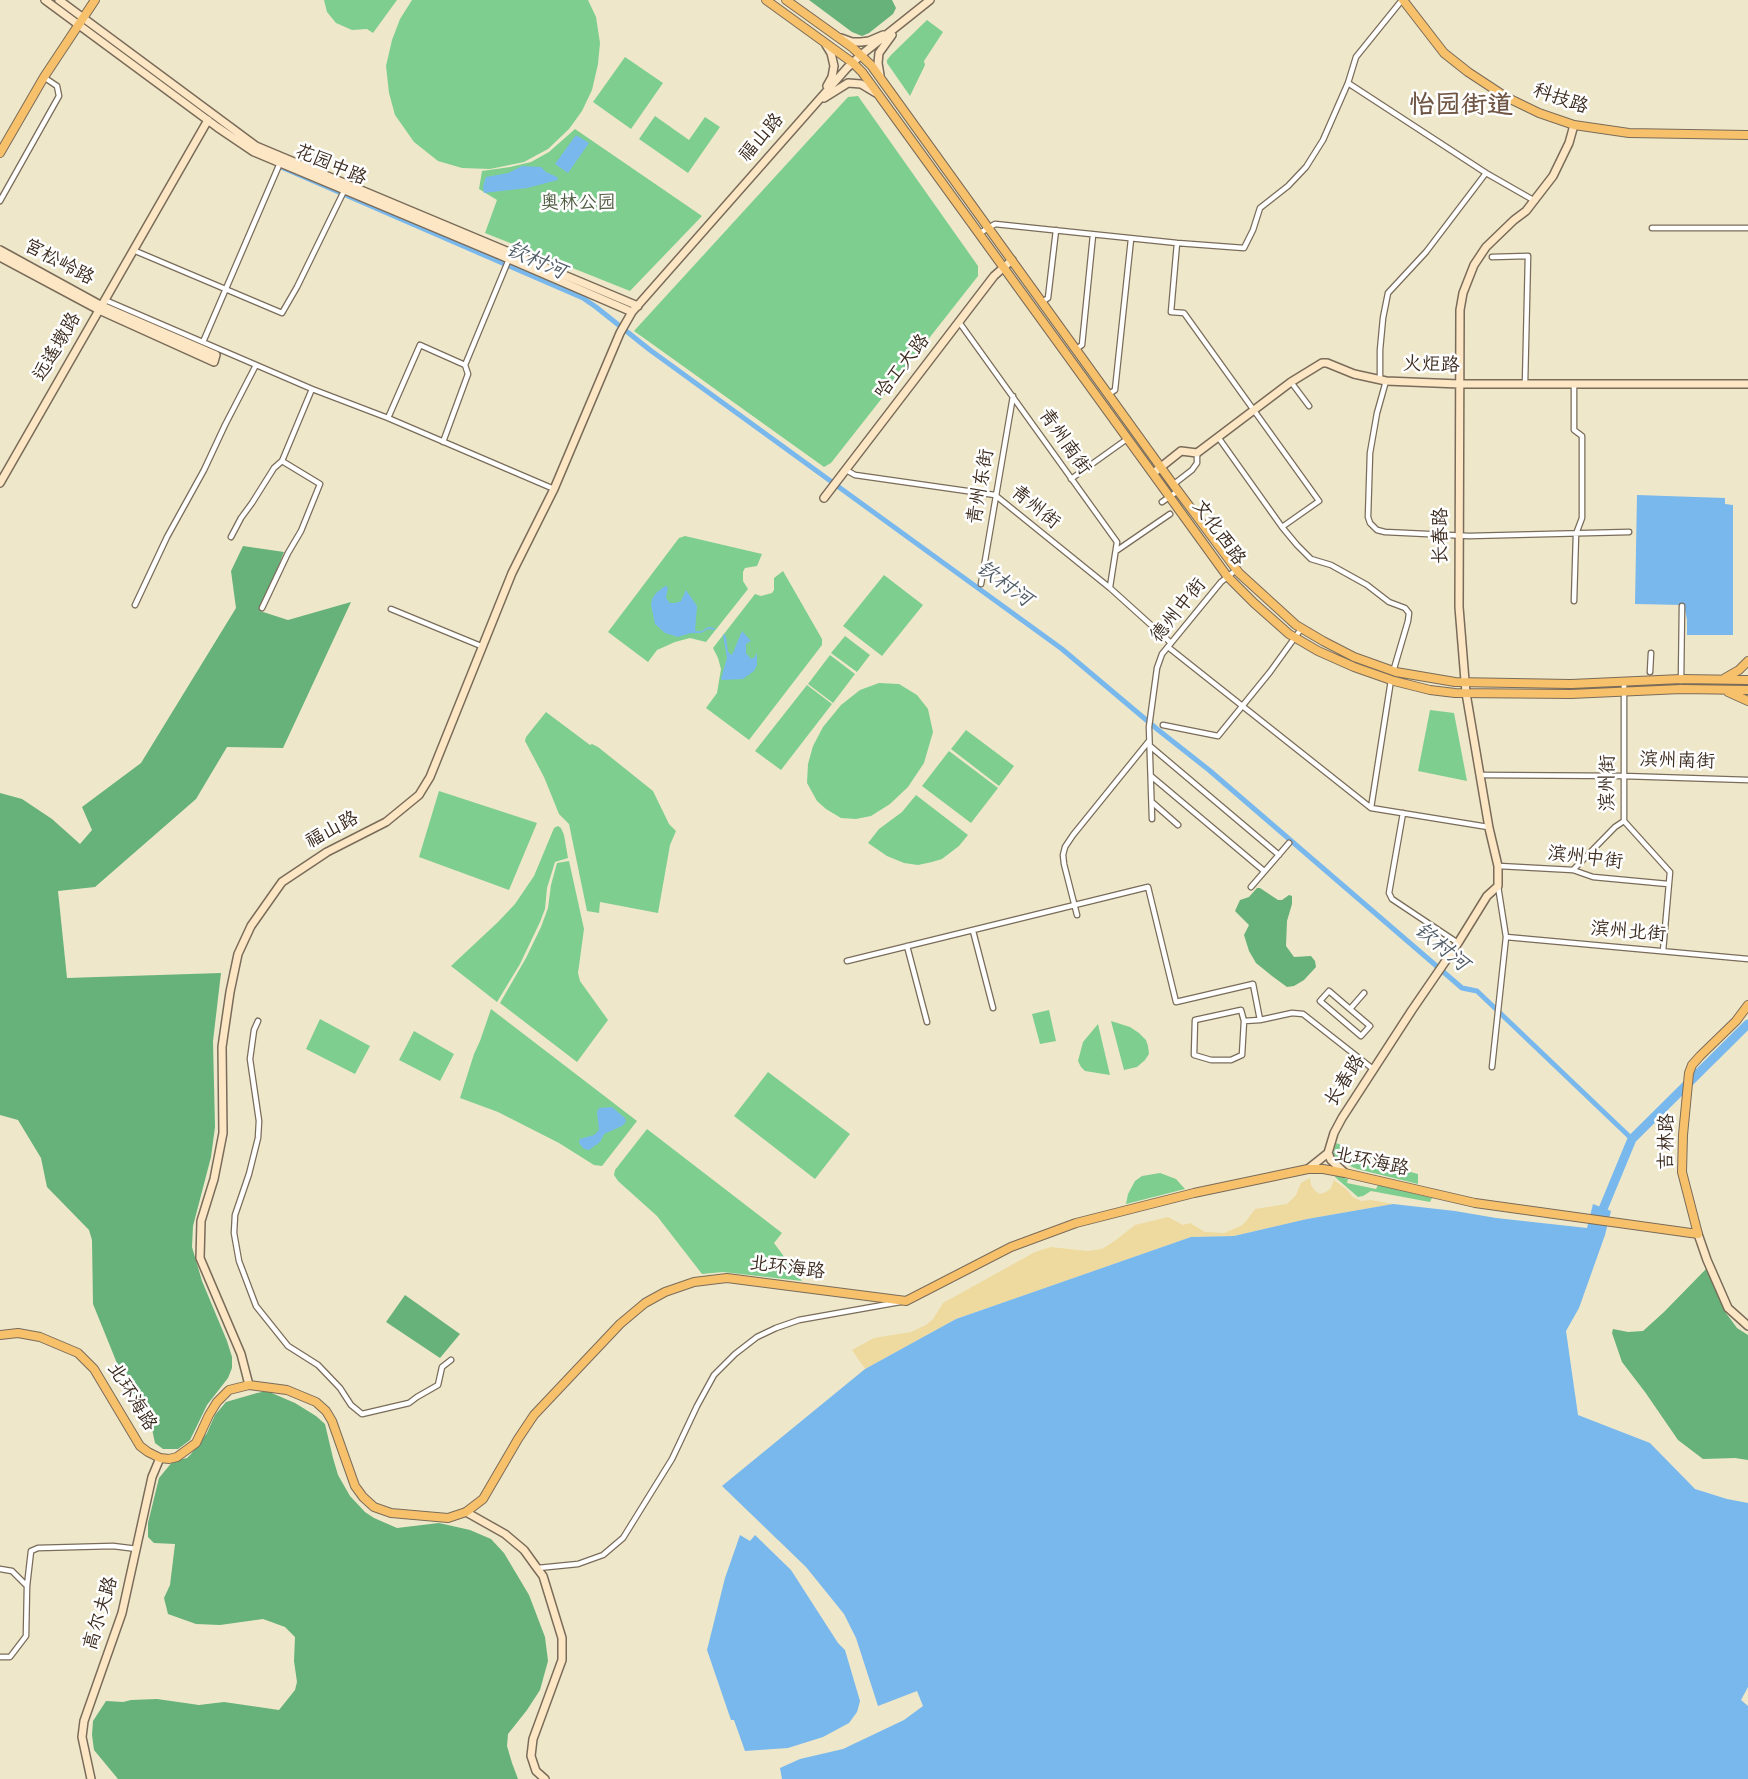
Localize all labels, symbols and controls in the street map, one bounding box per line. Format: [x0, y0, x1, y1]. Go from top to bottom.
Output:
street label: 科技路 [1529, 81, 1591, 121]
district label: 怡园街道 [1409, 93, 1513, 125]
street label: 福山路 [736, 110, 790, 168]
street label: 花园中路 [291, 142, 369, 192]
park label: 奥林公园 [540, 194, 616, 216]
street label: 宫松岭路 [19, 236, 97, 292]
water label: 钦村河 [501, 239, 569, 287]
street label: 远遥墩路 [30, 309, 88, 387]
street label: 哈工大路 [872, 331, 936, 405]
street label: 火炬路 [1402, 355, 1460, 379]
street label: 青州南街 [1032, 405, 1094, 481]
street label: 青州东街 [965, 448, 1001, 526]
street label: 青州街 [1005, 482, 1063, 536]
street label: 文化西路 [1185, 497, 1249, 571]
street label: 长春路 [1432, 508, 1454, 564]
water label: 钦村河 [970, 557, 1036, 615]
street label: 德州中街 [1147, 575, 1213, 649]
street label: 滨州南街 [1639, 750, 1715, 776]
street label: 滨州街 [1599, 755, 1621, 811]
street label: 福山路 [302, 809, 364, 855]
street label: 滨州中街 [1546, 844, 1624, 876]
water label: 钦村河 [1408, 919, 1472, 979]
street label: 滨州北街 [1589, 919, 1667, 949]
street label: 长春路 [1322, 1052, 1372, 1112]
street label: 吉林路 [1657, 1113, 1681, 1171]
street label: 北环海路 [1331, 1145, 1411, 1183]
street label: 北环海路 [748, 1254, 826, 1286]
street label: 北环海路 [100, 1360, 160, 1436]
street label: 高尔夫路 [81, 1574, 125, 1654]

